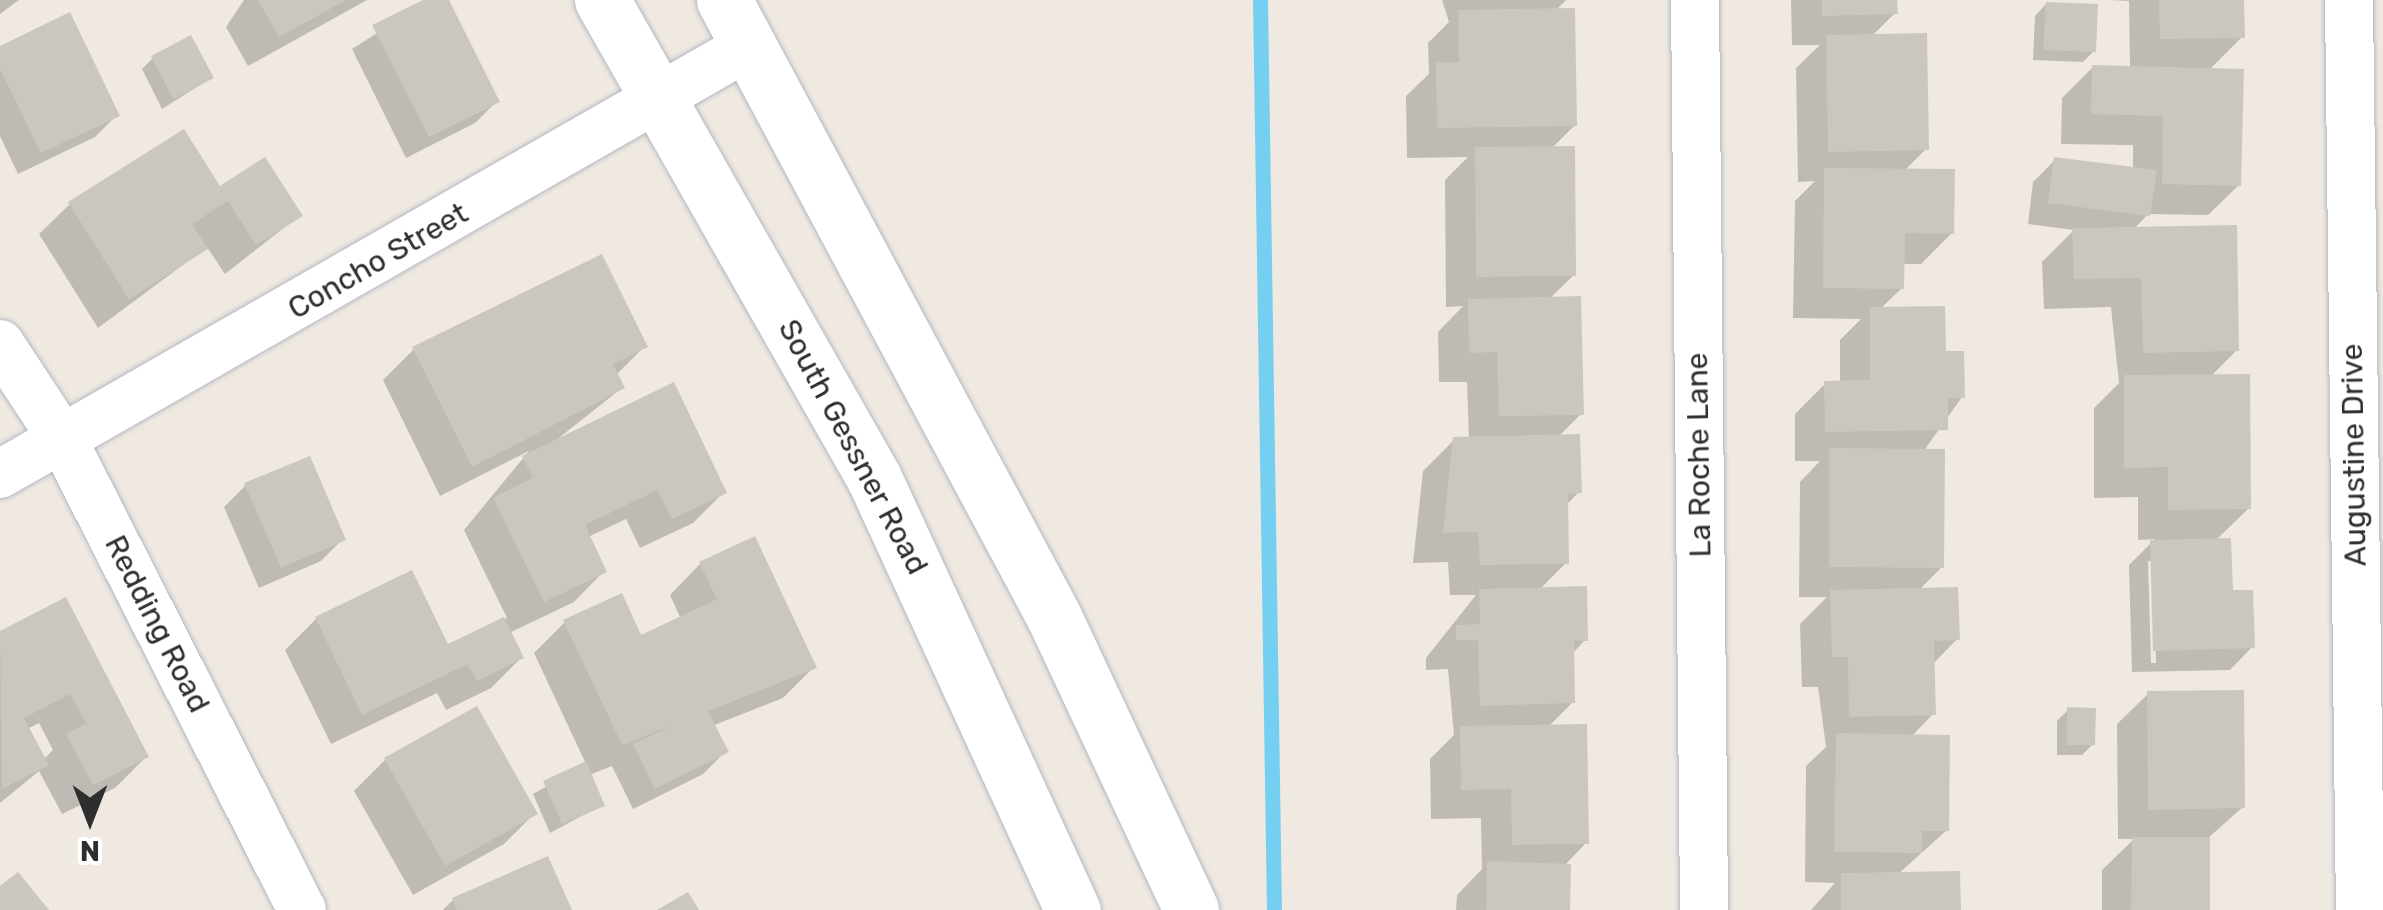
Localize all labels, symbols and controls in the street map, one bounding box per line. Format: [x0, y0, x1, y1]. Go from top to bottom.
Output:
street label: Concho Street [282, 195, 474, 327]
street label: South Gessner Road [770, 313, 936, 581]
street label: Augustine Drive [2334, 343, 2374, 567]
street label: La Roche Lane [1679, 352, 1719, 558]
street label: Redding Road [97, 530, 217, 718]
north arrow [40, 770, 140, 870]
text: N [80, 834, 100, 867]

